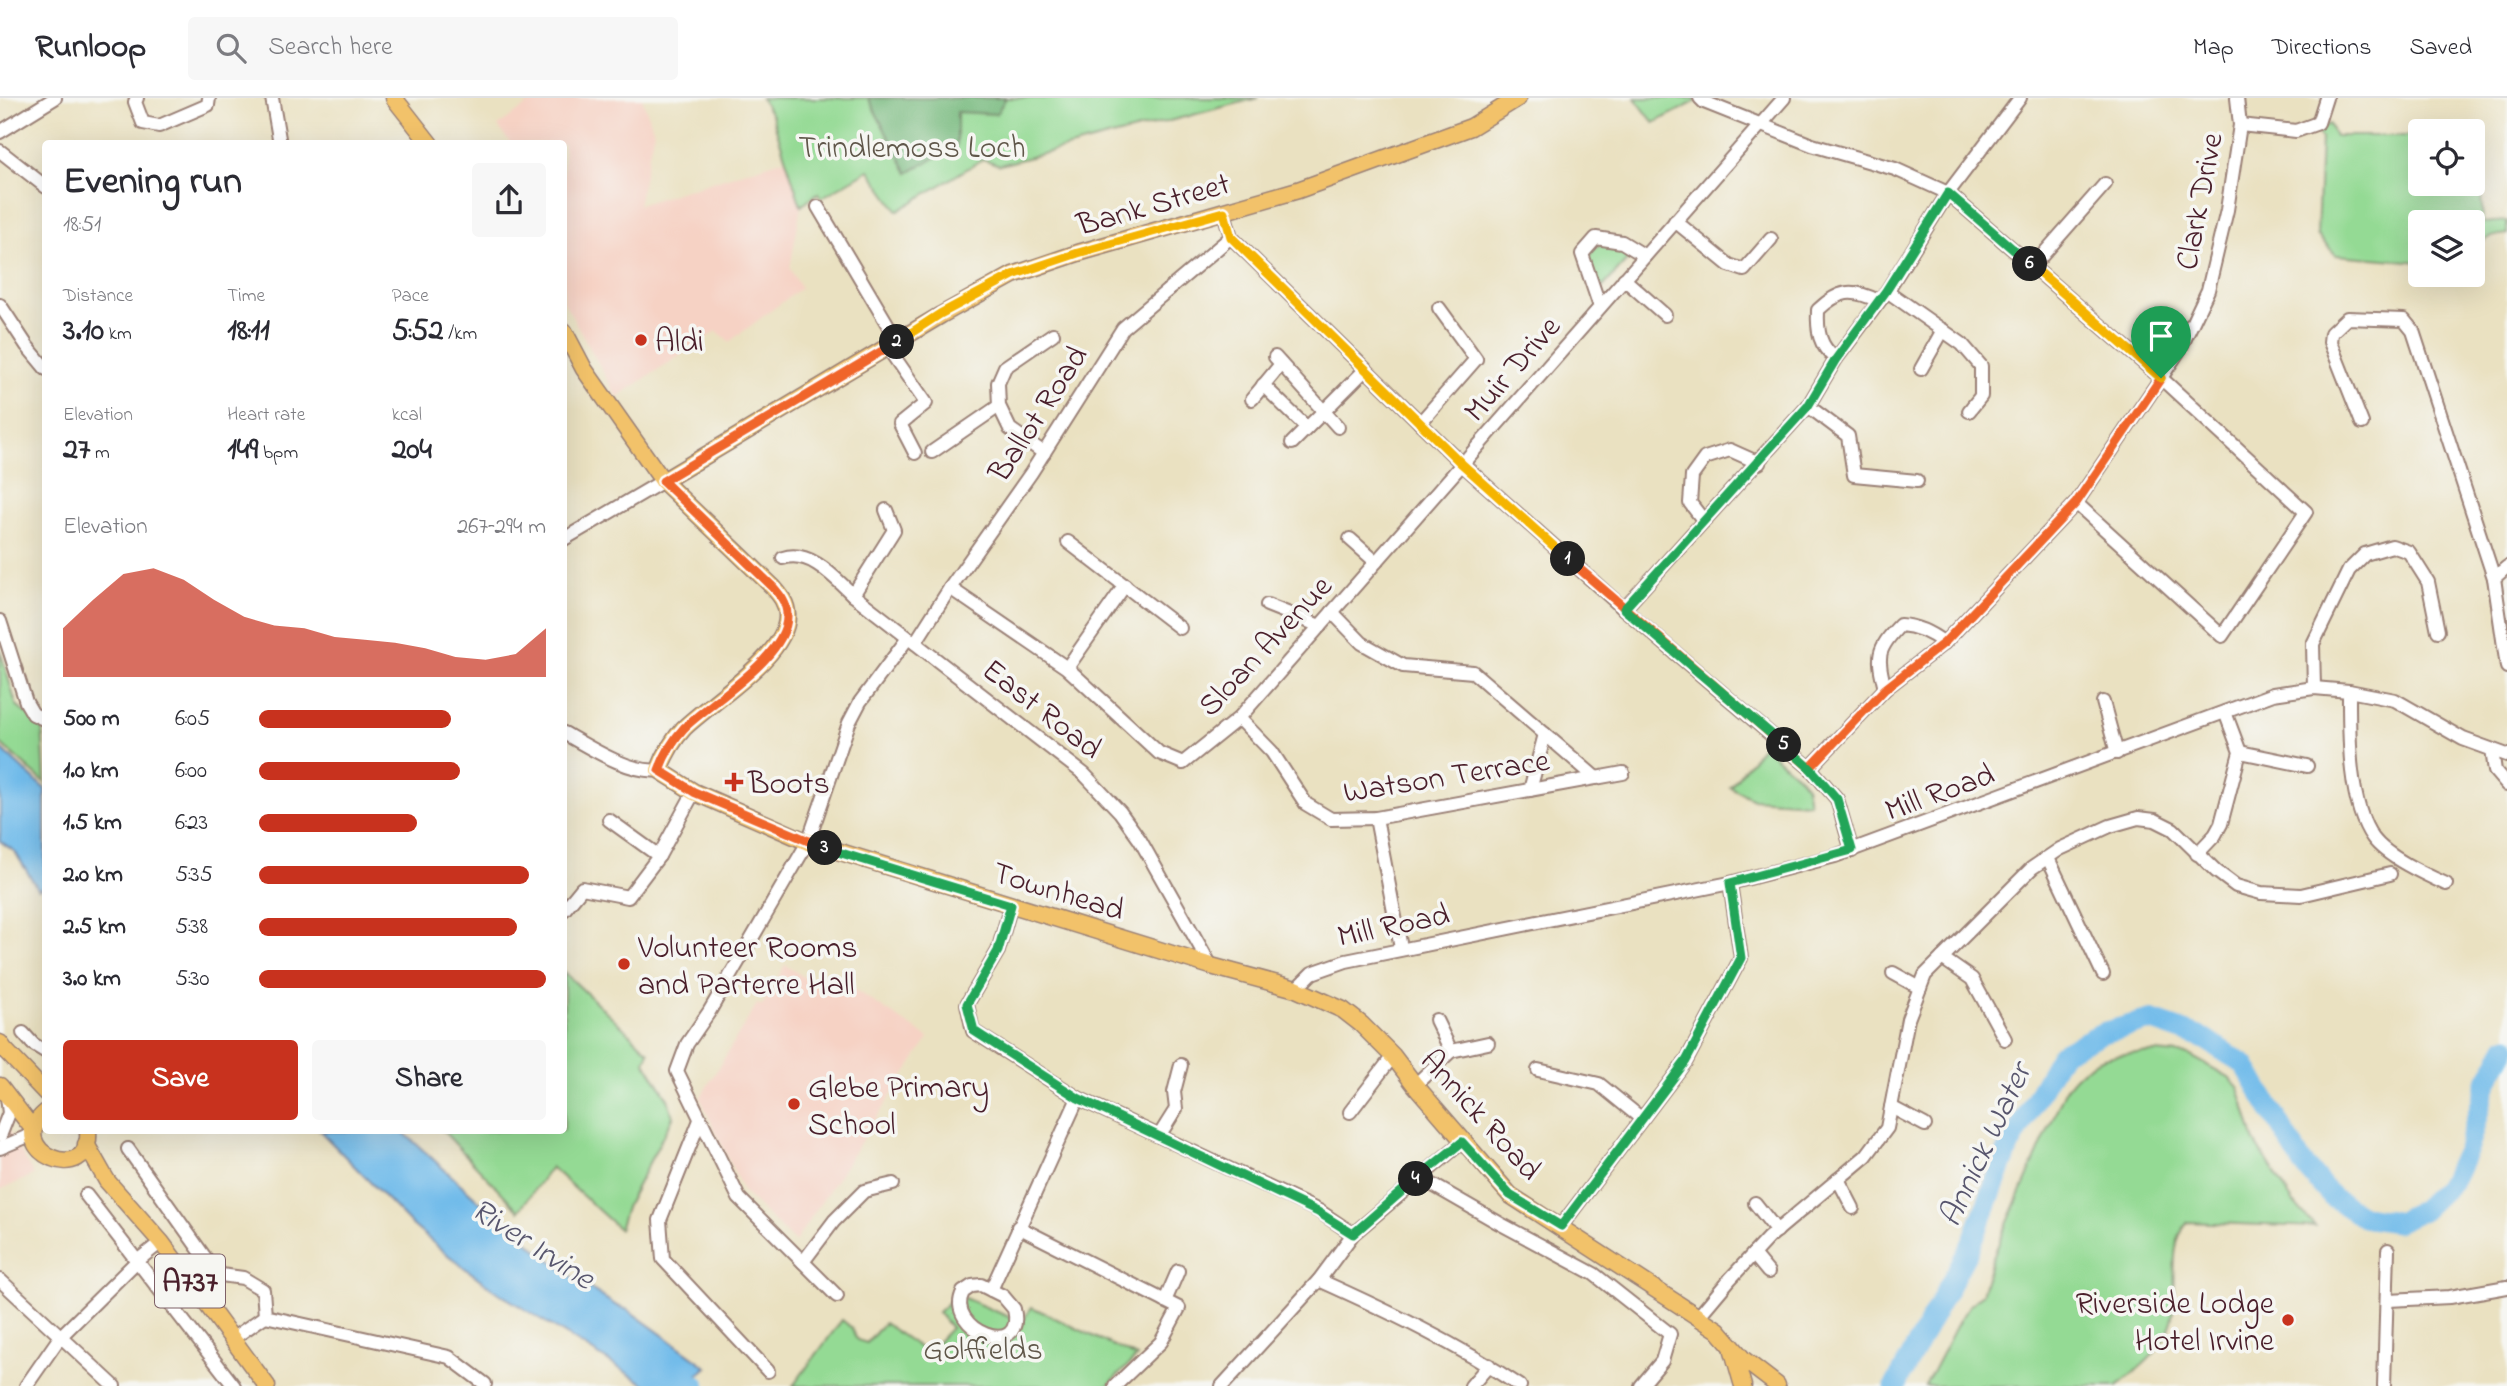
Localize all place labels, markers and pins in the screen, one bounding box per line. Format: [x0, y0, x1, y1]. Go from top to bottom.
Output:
pin: 6 [2012, 246, 2048, 282]
pin [2131, 306, 2191, 378]
place label: Aldi [655, 320, 704, 367]
pin: 2 [880, 324, 914, 360]
marker: Aldi [633, 332, 649, 348]
pin: 1 [1550, 542, 1586, 576]
pin: 5 [1766, 728, 1802, 762]
place label: Boots [747, 762, 830, 809]
marker: Boots [726, 774, 742, 790]
pin: 3 [808, 830, 842, 866]
place label: Volunteer Rooms and Parterre Hall [637, 926, 858, 1010]
marker: Volunteer Rooms and Parterre Hall [616, 956, 632, 972]
place label: Glebe Primary School [808, 1066, 989, 1150]
marker: Glebe Primary School [786, 1096, 802, 1112]
pin: 4 [1398, 1162, 1434, 1196]
place label: Riverside Lodge Hotel Irvine [2075, 1282, 2275, 1366]
marker: Riverside Lodge Hotel Irvine [2280, 1312, 2296, 1328]

